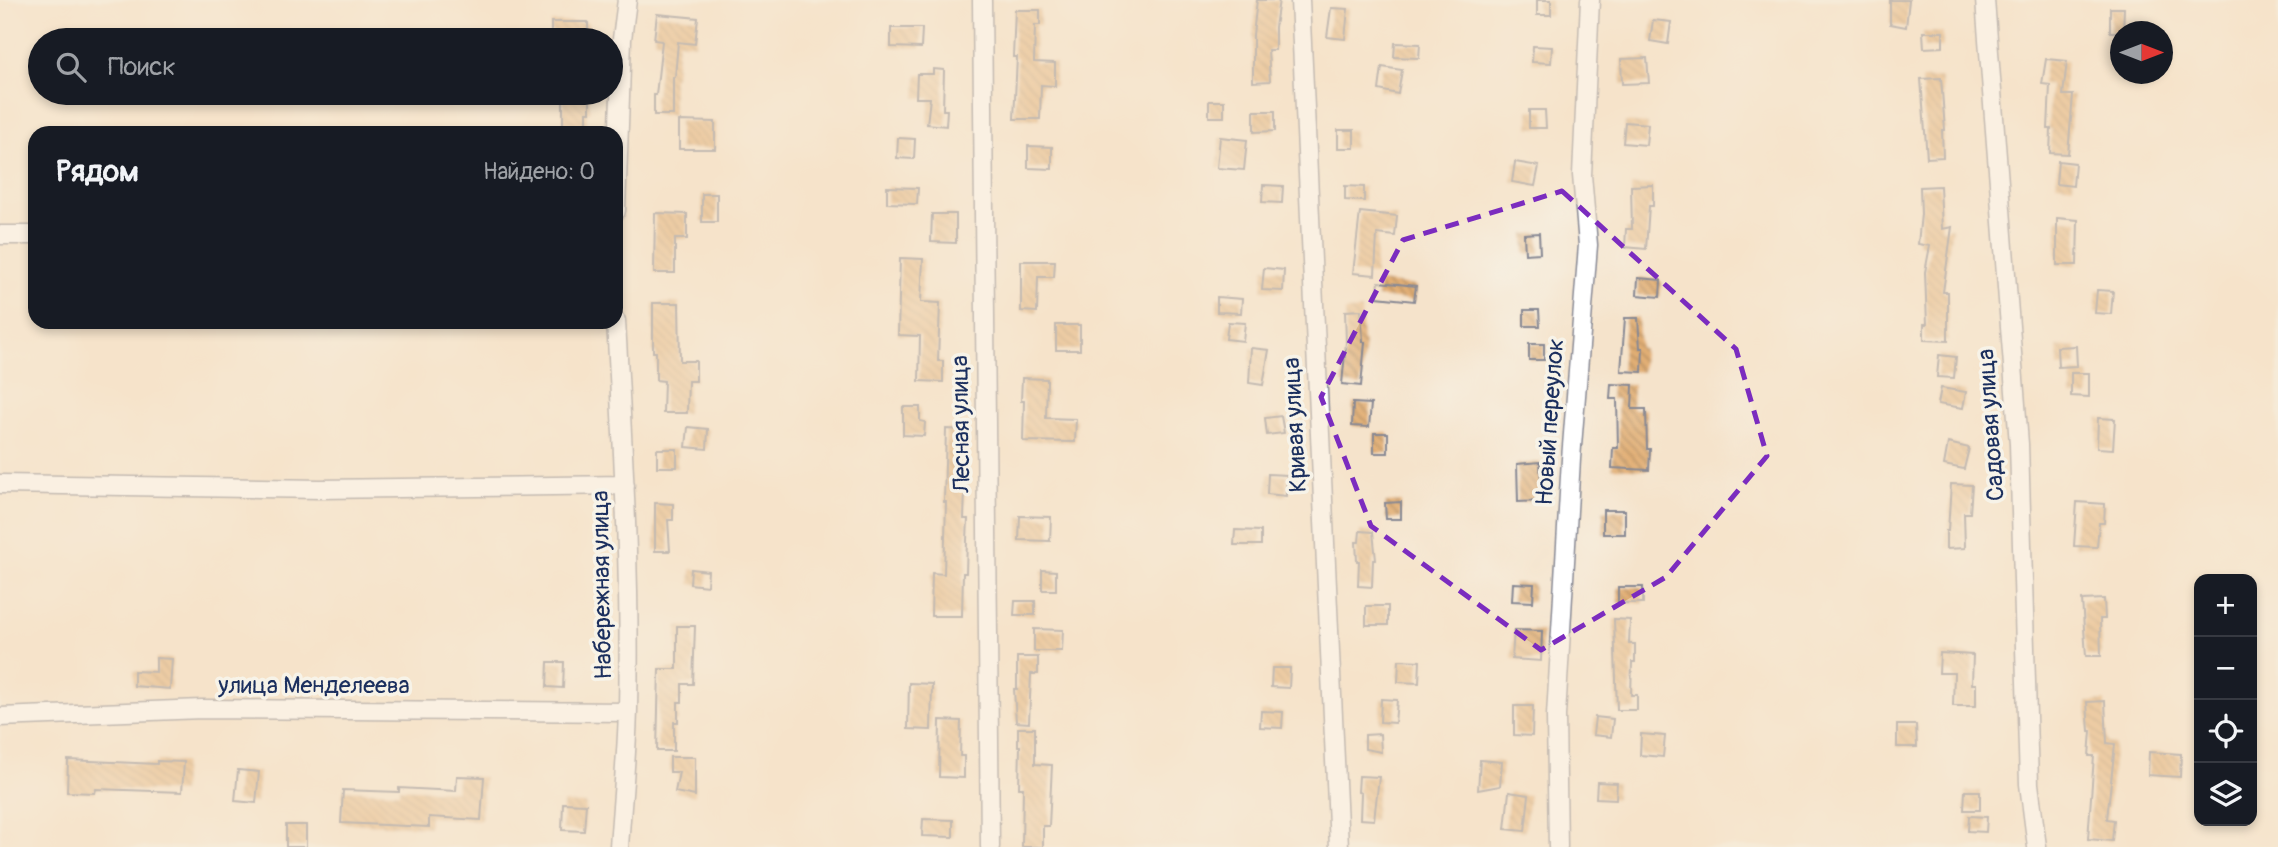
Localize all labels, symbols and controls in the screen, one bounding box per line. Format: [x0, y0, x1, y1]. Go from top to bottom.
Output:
north arrow [2110, 21, 2173, 84]
search box [28, 28, 623, 105]
icon: search [52, 48, 90, 86]
text: Поиск [108, 51, 176, 83]
text: Рядом [56, 153, 139, 190]
text: Найдено: 0 [483, 157, 595, 186]
street label: Новый переулок [1530, 337, 1570, 507]
street label: Садовая улица [1971, 348, 2011, 502]
street label: Лесная улица [945, 355, 977, 494]
street label: Кривая улица [1277, 357, 1313, 493]
street label: Набережная улица [586, 490, 618, 680]
map controls [2194, 574, 2257, 826]
button: + [2194, 574, 2257, 637]
button: − [2194, 637, 2257, 700]
street label: улица Менделеева [217, 671, 410, 700]
button: locate [2194, 700, 2257, 763]
button: layers [2194, 763, 2257, 826]

